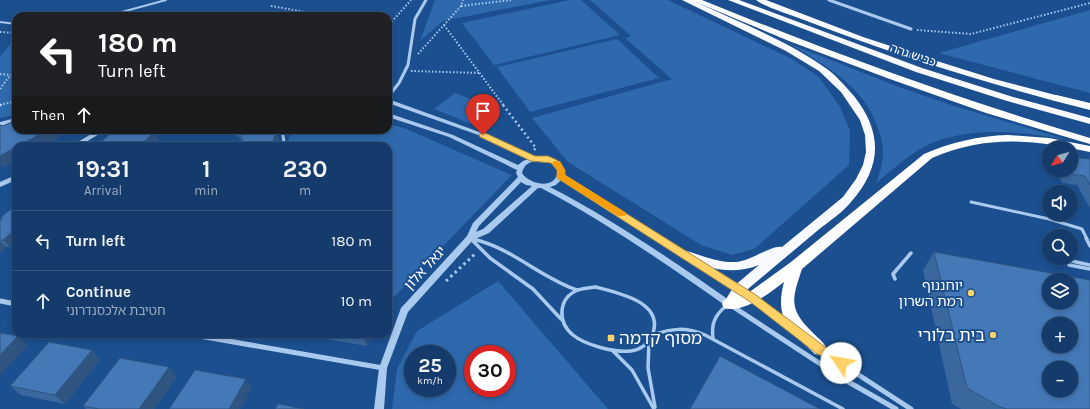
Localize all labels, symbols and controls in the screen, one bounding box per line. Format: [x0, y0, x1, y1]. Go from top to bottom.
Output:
text: 180 m [98, 26, 177, 59]
icon: left [32, 28, 84, 80]
street label: כביש גהה [888, 41, 938, 69]
text: Turn left [98, 60, 166, 82]
pin [466, 94, 500, 135]
icon: arrive [472, 100, 494, 122]
icon: ahead [73, 104, 95, 126]
text: Then [32, 106, 65, 124]
north arrow [1042, 141, 1078, 177]
map controls [1042, 141, 1078, 397]
text: 19:31 [77, 155, 130, 183]
text: 1 [202, 155, 211, 183]
text: 230 [283, 155, 327, 183]
text: Arrival [84, 183, 122, 198]
text: min [194, 183, 218, 198]
text: m [299, 183, 311, 198]
button: sound [1042, 185, 1078, 221]
button: search [1042, 229, 1078, 265]
icon: left [32, 230, 54, 252]
text: Turn left [66, 232, 125, 250]
text: 180 m [331, 232, 372, 250]
street label: יגאל אלון [400, 243, 450, 293]
button: layers [1042, 273, 1078, 309]
place label: יוחננוף רמת השרון [899, 277, 963, 310]
text: Continue [66, 283, 131, 301]
marker: יוחננוף רמת השרון [966, 288, 976, 298]
icon: ahead [32, 290, 54, 312]
text: 10 m [341, 292, 372, 310]
text: חטיבת אלכסנדרוני [66, 303, 166, 318]
button: + [1042, 317, 1078, 353]
place label: בית בלורי [917, 325, 985, 345]
place label: מסוף קדמה [619, 328, 702, 348]
marker: בית בלורי [988, 330, 998, 340]
marker: מסוף קדמה [606, 333, 616, 343]
position arrow [820, 342, 862, 384]
speed limit sign: 30 [464, 345, 516, 397]
text: 25 [418, 354, 442, 377]
button: − [1042, 361, 1078, 397]
text: km/h [417, 375, 443, 387]

